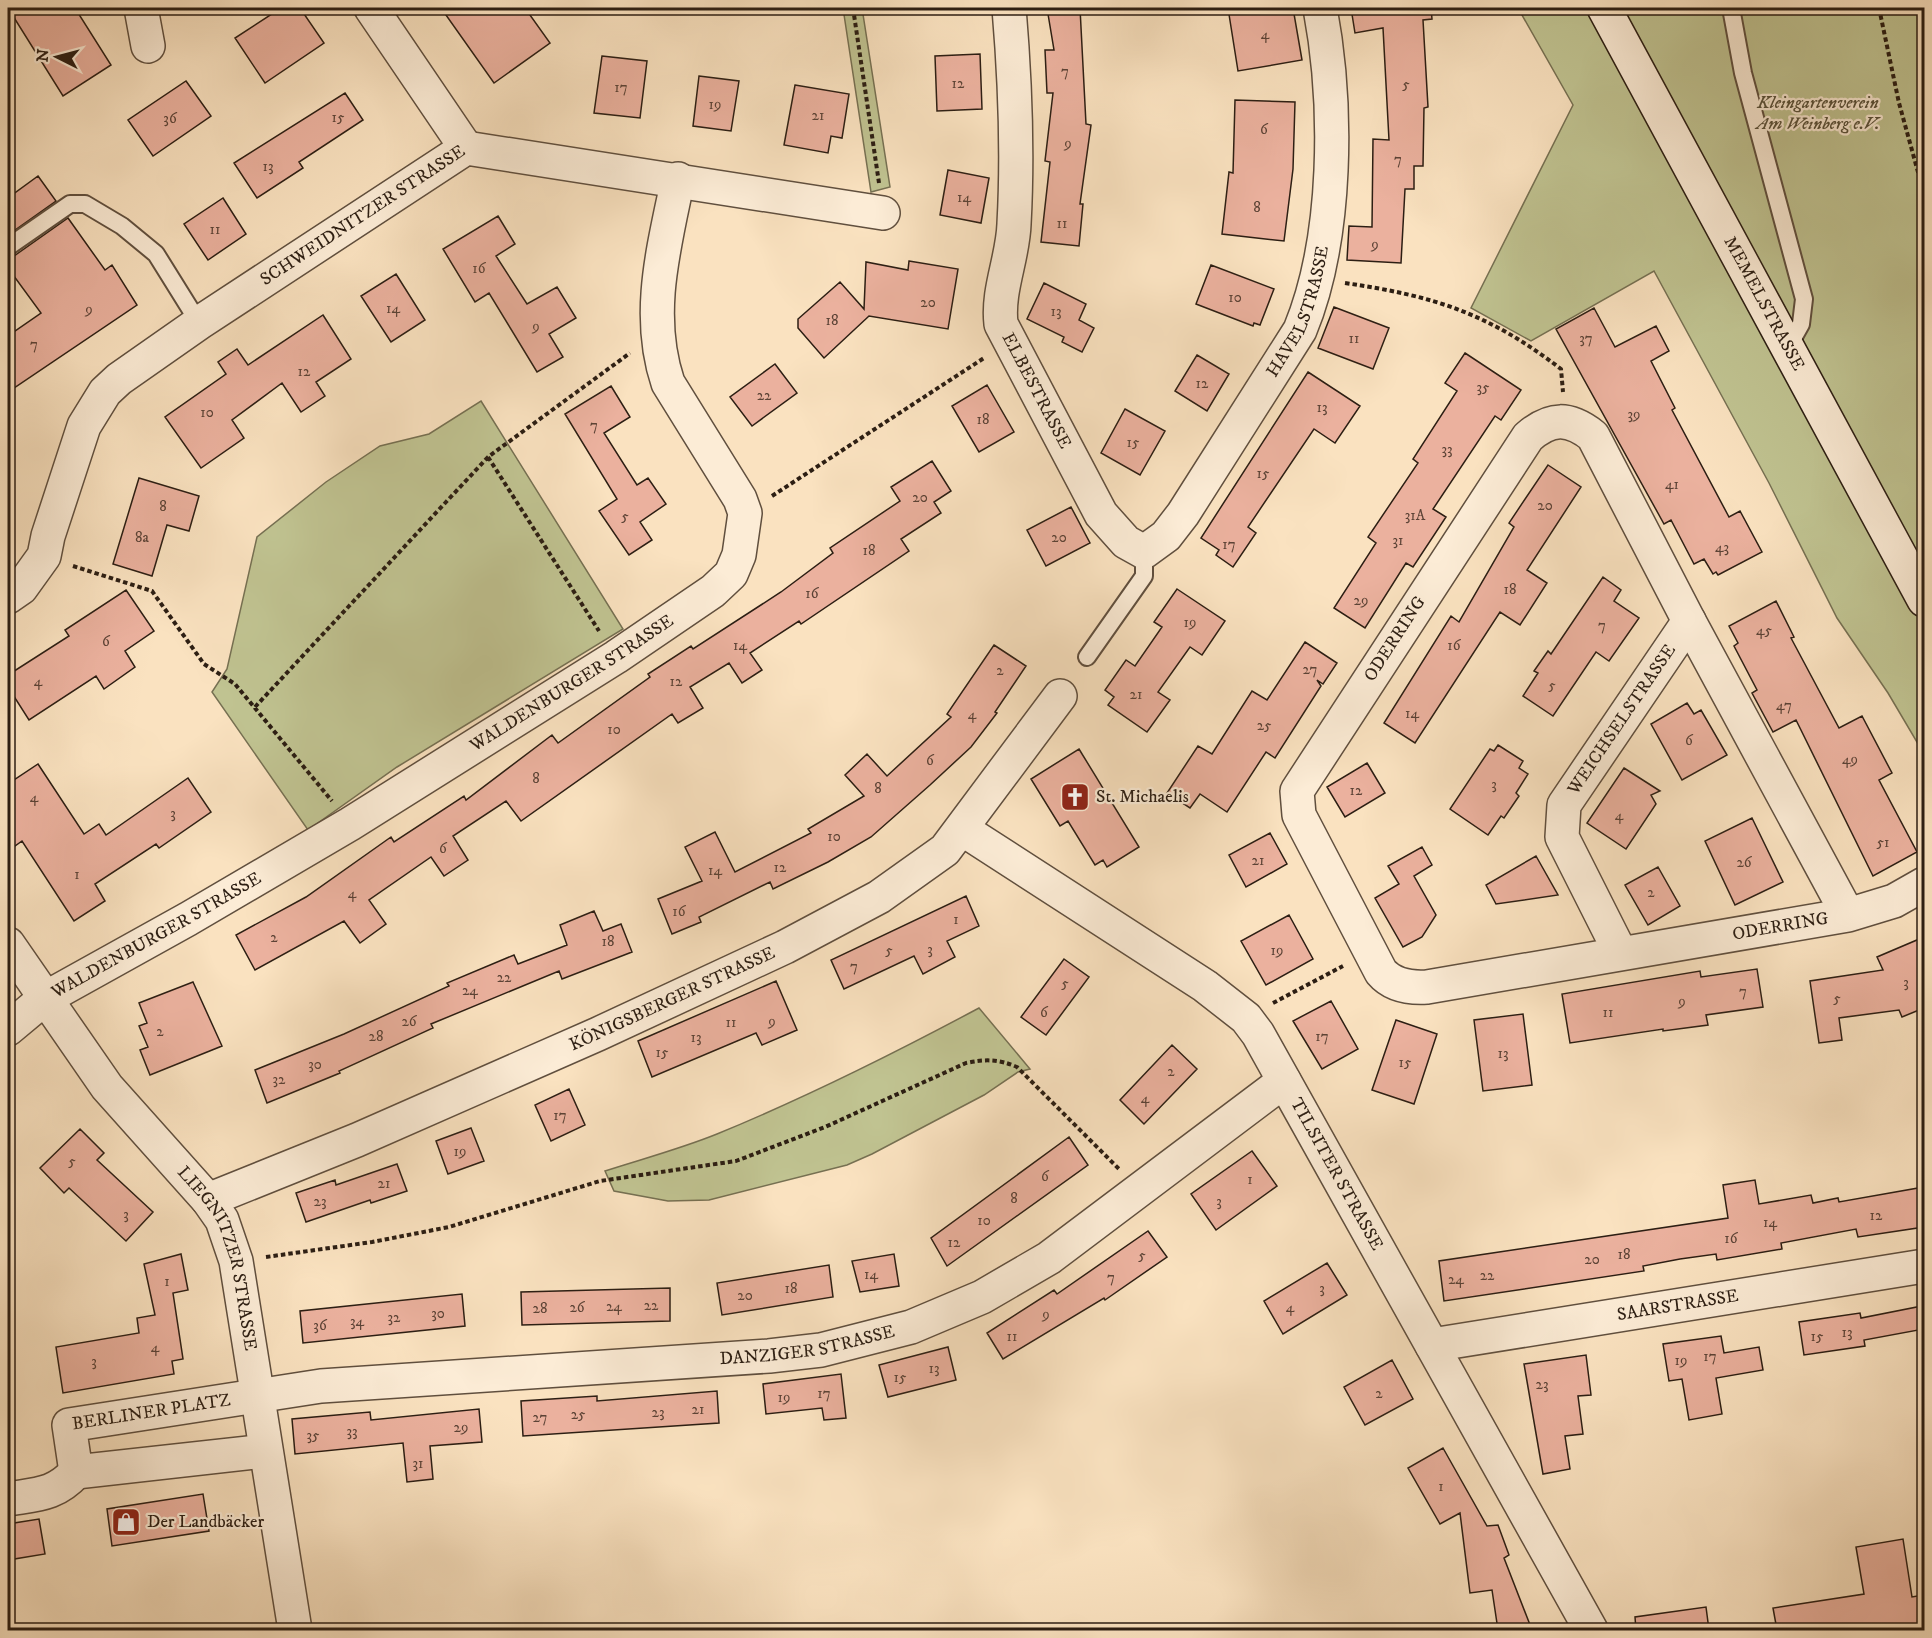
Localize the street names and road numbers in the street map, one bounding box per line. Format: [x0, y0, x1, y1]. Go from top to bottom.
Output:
street label: SCHWEIDNITZER STRASSE [256, 140, 470, 291]
street label: MEMELSTRASSE [1719, 233, 1809, 375]
street label: HAVELSTRASSE [1262, 244, 1334, 381]
street label: ELBESTRASSE [997, 329, 1076, 453]
street label: ODERRING [1359, 592, 1431, 686]
street label: WALDENBURGER STRASSE [465, 610, 678, 757]
street label: WEICHSELSTRASSE [1563, 640, 1681, 800]
street label: WALDENBURGER STRASSE [47, 867, 266, 1004]
street label: ODERRING [1731, 907, 1831, 946]
street label: KÖNIGSBERGER STRASSE [566, 942, 779, 1056]
street label: TILSITER STRASSE [1285, 1094, 1388, 1255]
street label: LIEGNITZER STRASSE [172, 1162, 261, 1353]
street label: SAARSTRASSE [1616, 1285, 1740, 1326]
street label: DANZIGER STRASSE [719, 1321, 897, 1370]
street label: BERLINER PLATZ [71, 1389, 232, 1435]

